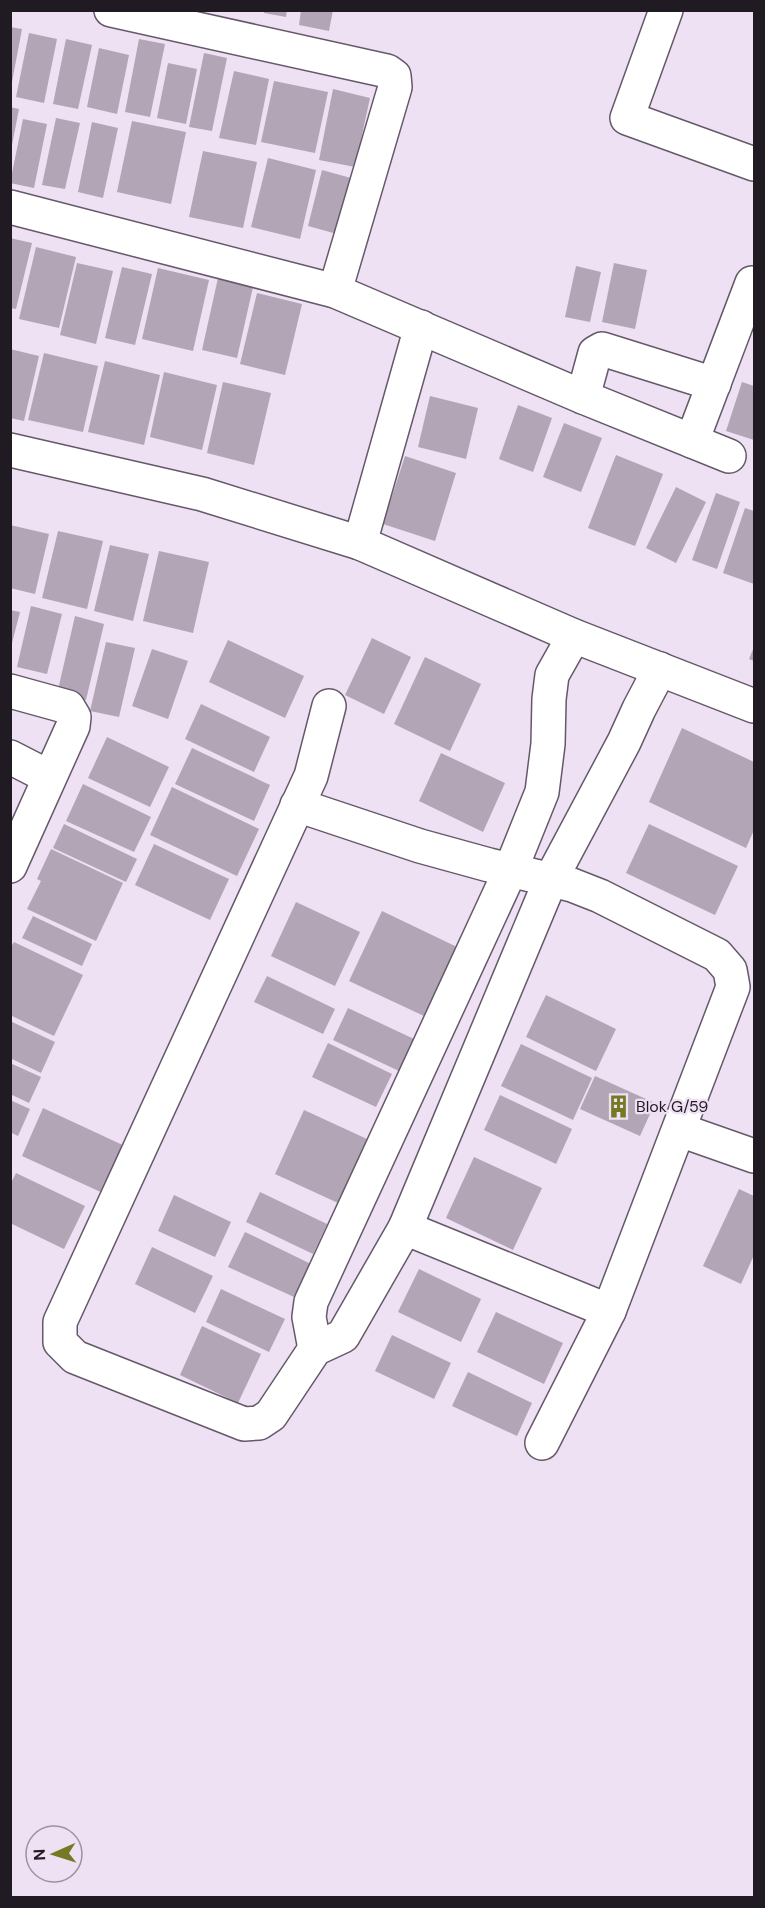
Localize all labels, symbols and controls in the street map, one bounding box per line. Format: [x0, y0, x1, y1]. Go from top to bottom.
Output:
building icon: Blok G/59 [605, 1093, 631, 1119]
place label: Blok G/59 [636, 1096, 708, 1117]
north arrow [24, 1824, 84, 1884]
text: N [29, 1848, 50, 1861]

